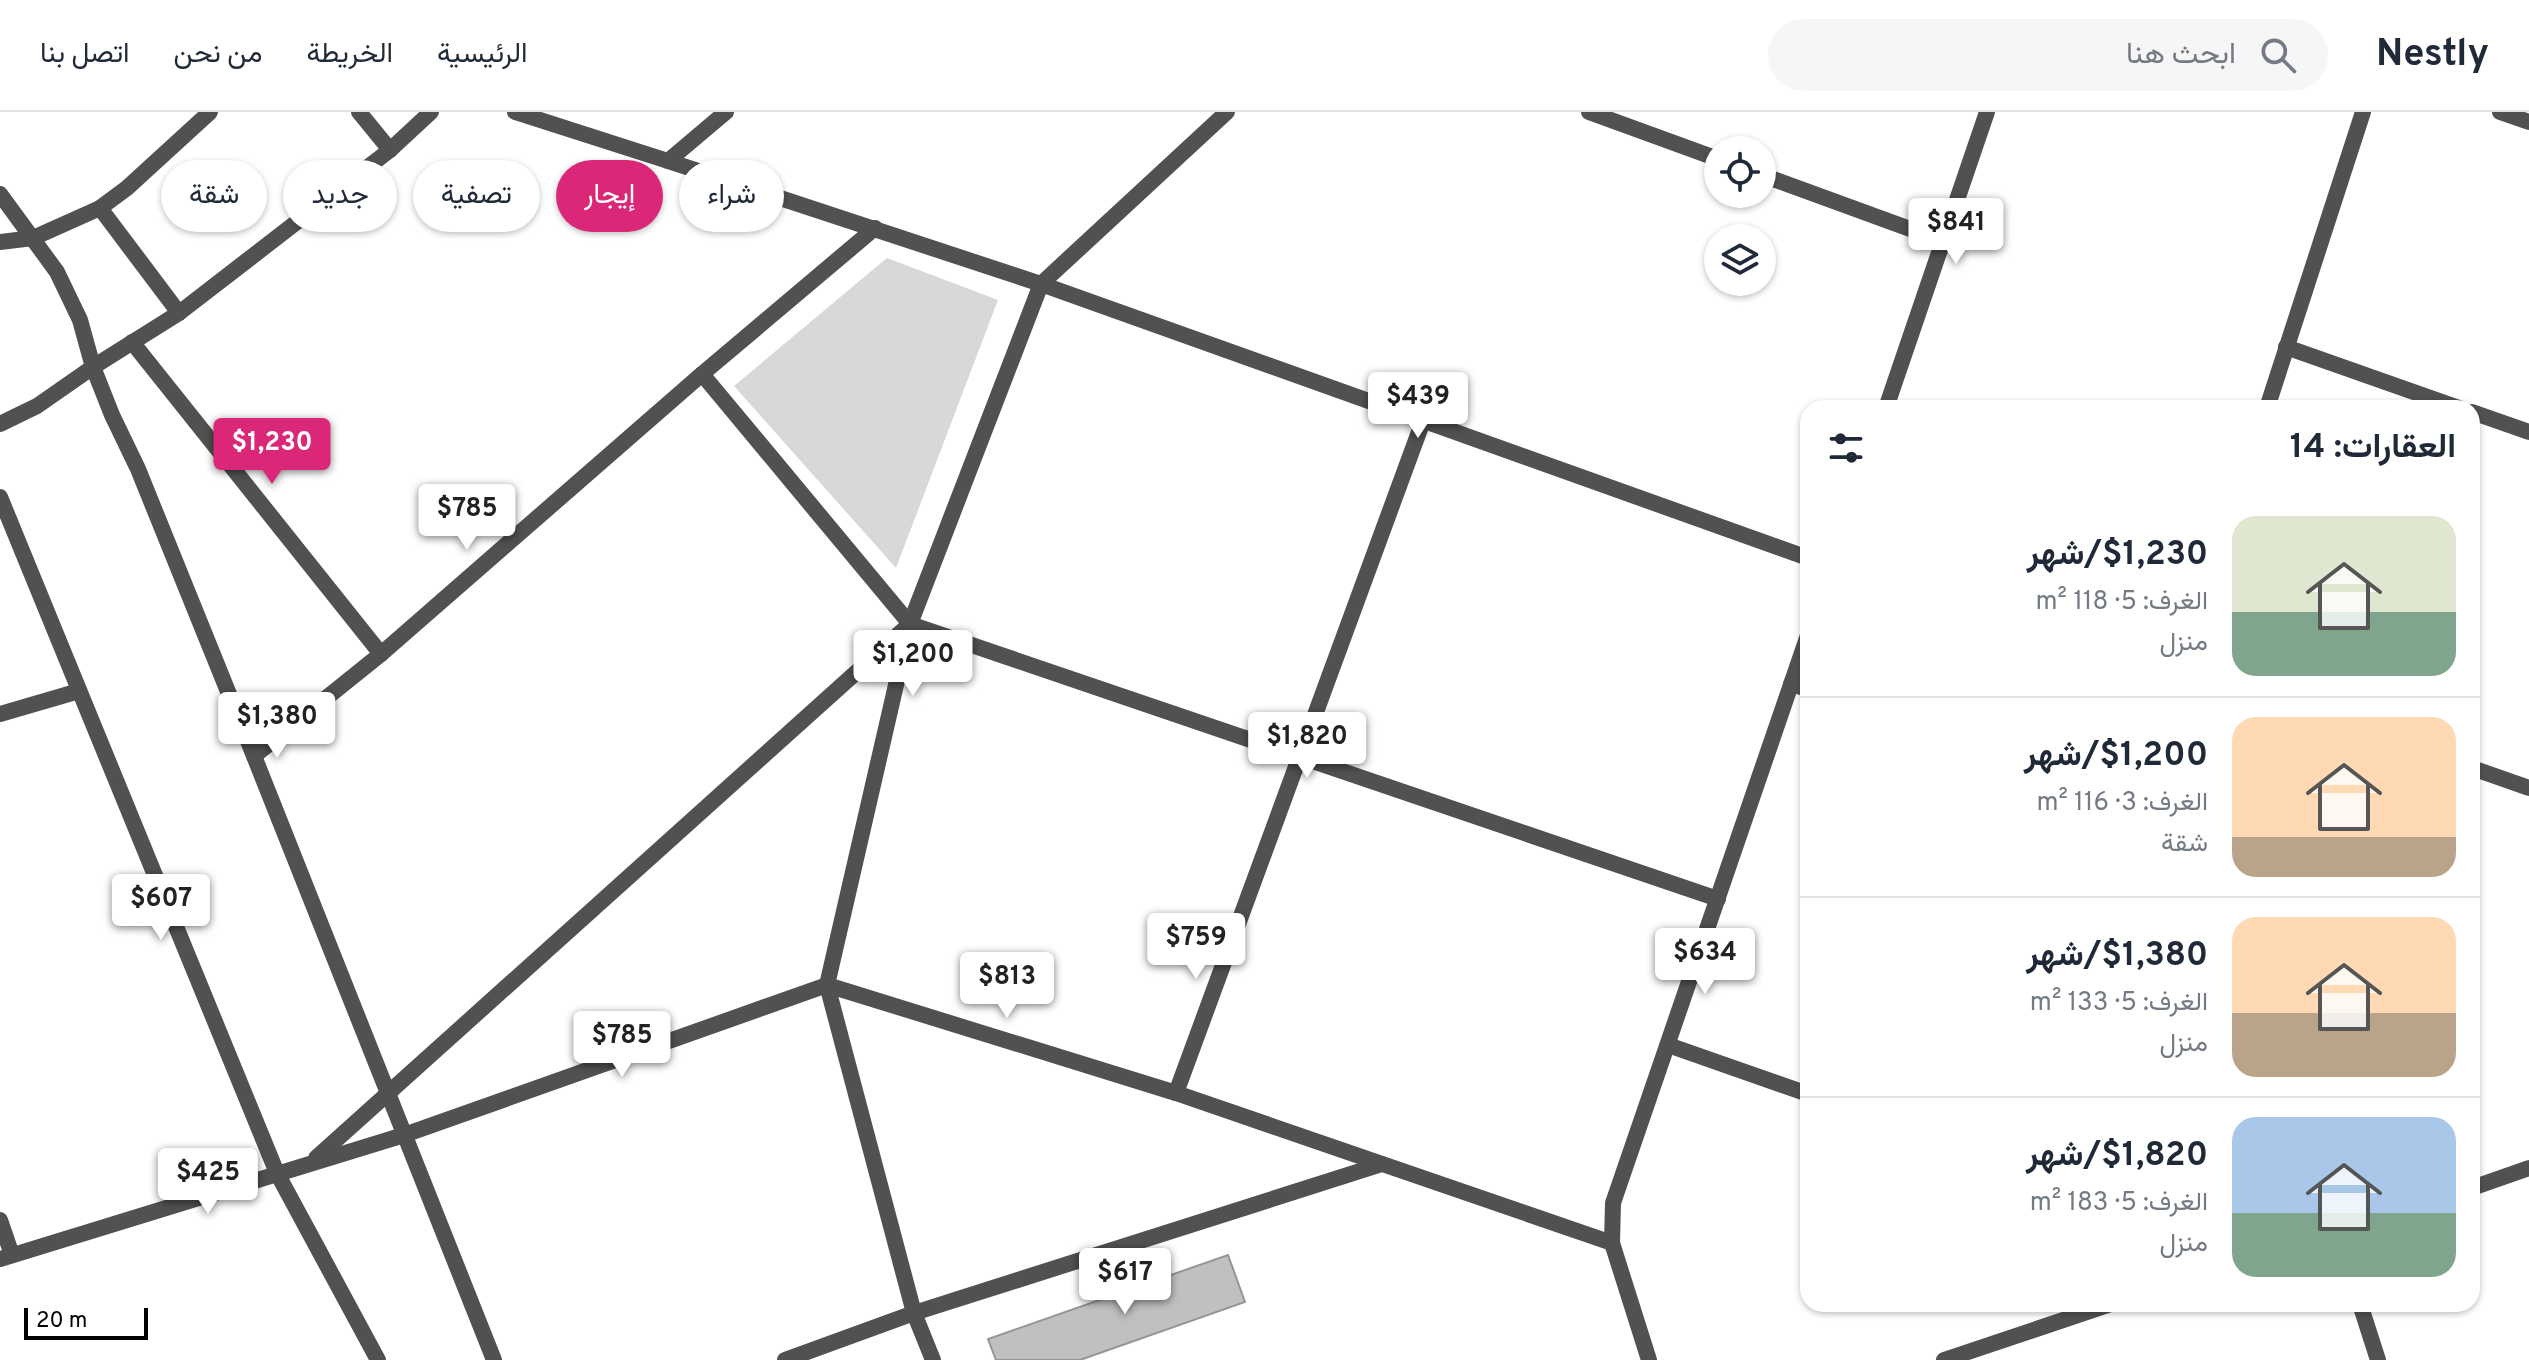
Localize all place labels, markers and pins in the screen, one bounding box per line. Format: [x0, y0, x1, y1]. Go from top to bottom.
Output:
pin: $841 [1909, 198, 2003, 266]
pin: $439 [1371, 372, 1465, 440]
pin: $1,230 [207, 418, 337, 486]
pin: $785 [420, 484, 514, 552]
pin: $1,200 [848, 630, 978, 698]
pin: $1,380 [212, 692, 342, 760]
pin: $1,820 [1242, 712, 1372, 780]
pin: $607 [114, 874, 208, 942]
pin: $759 [1149, 913, 1243, 981]
pin: $634 [1658, 928, 1752, 996]
pin: $813 [960, 952, 1054, 1020]
pin: $785 [575, 1011, 669, 1079]
pin: $425 [161, 1148, 255, 1216]
pin: $617 [1078, 1248, 1172, 1316]

